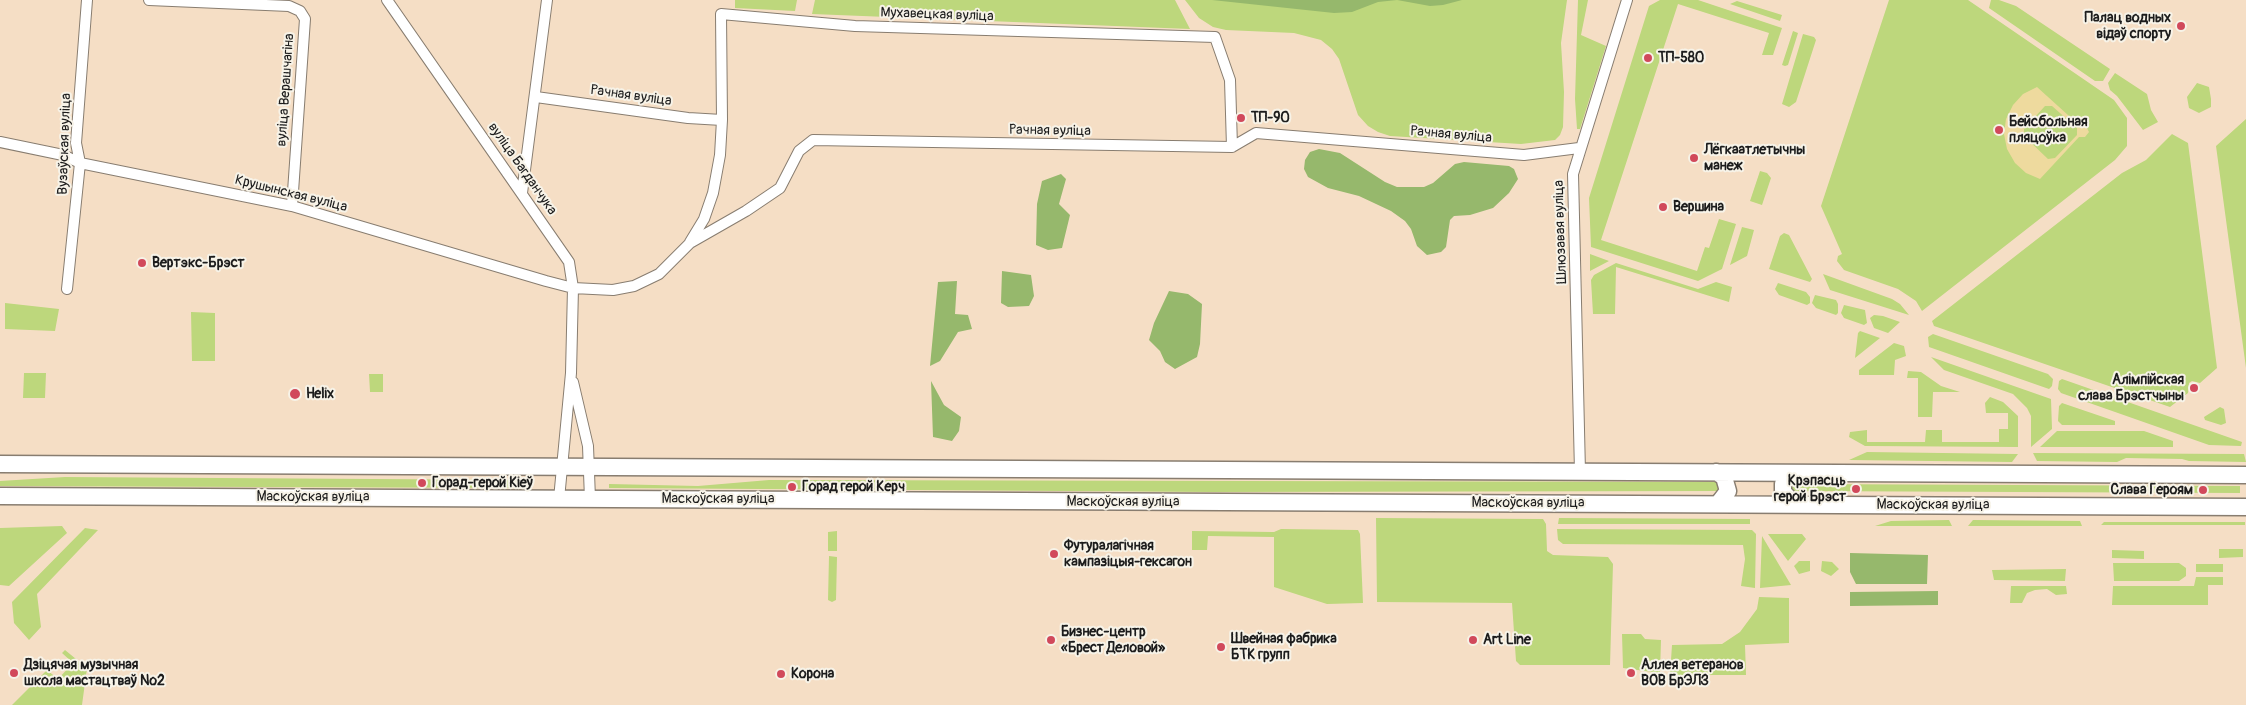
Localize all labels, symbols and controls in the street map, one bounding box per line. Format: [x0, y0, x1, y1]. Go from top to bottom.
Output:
street label: Мухавецкая вуліца [880, 5, 994, 25]
place label: Палац водных відаў спорту [2085, 10, 2171, 42]
marker: Палац водных відаў спорту [2175, 20, 2187, 32]
street label: вуліца Верашчагіна [274, 33, 298, 147]
place label: ТП-580 [1658, 50, 1704, 66]
marker: ТП-580 [1642, 52, 1654, 64]
street label: Рачная вуліца [589, 82, 673, 110]
street label: Вузаўская вуліца [55, 93, 75, 195]
place label: ТП-90 [1251, 110, 1290, 126]
marker: ТП-90 [1235, 112, 1247, 124]
place label: Бейсбольная пляцоўка [2009, 114, 2088, 146]
street label: вуліца Багданчука [484, 120, 560, 218]
street label: Рачная вуліца [1009, 122, 1091, 140]
street label: Рачная вуліца [1410, 123, 1492, 147]
marker: Бейсбольная пляцоўка [1993, 124, 2005, 136]
place label: Лёгкаатлетычны манеж [1704, 142, 1805, 174]
marker: Лёгкаатлетычны манеж [1688, 152, 1700, 164]
street label: Крушынская вуліца [233, 172, 349, 216]
street label: Шлюзавая вуліца [1551, 180, 1571, 284]
place label: Вершина [1673, 199, 1724, 215]
marker: Вершина [1657, 201, 1669, 213]
place label: Вертэкс-Брэст [152, 255, 245, 271]
marker: Вертэкс-Брэст [136, 257, 148, 269]
place label: Алімпійская слава Брэстчыны [2078, 372, 2184, 404]
marker: Алімпійская слава Брэстчыны [2188, 382, 2200, 394]
place label: Helix [306, 386, 334, 402]
marker: Helix [288, 387, 302, 401]
place label: Крэпасць герой Брэст [1774, 473, 1846, 506]
place label: Горад-герой Кіеў [432, 475, 533, 491]
marker: Горад-герой Кіеў [416, 477, 428, 489]
place label: Горад герой Керч [802, 479, 905, 495]
marker: Горад герой Керч [786, 481, 798, 493]
place label: Слава Героям [2111, 482, 2193, 498]
marker: Крэпасць герой Брэст [1850, 483, 1862, 495]
marker: Слава Героям [2197, 484, 2209, 496]
street label: Маскоўская вуліца [257, 489, 369, 505]
street label: Маскоўская вуліца [662, 491, 774, 507]
street label: Маскоўская вуліца [1067, 494, 1179, 510]
street label: Маскоўская вуліца [1472, 495, 1584, 511]
street label: Маскоўская вуліца [1877, 497, 1989, 513]
place label: Футуралагічная кампазіцыя-гексагон [1064, 538, 1192, 570]
marker: Футуралагічная кампазіцыя-гексагон [1048, 548, 1060, 560]
place label: Бизнес-центр «Брест Деловой» [1061, 624, 1165, 656]
place label: Швейная фабрика БТК групп [1231, 631, 1337, 664]
place label: Art Line [1483, 632, 1531, 648]
marker: Бизнес-центр «Брест Деловой» [1045, 634, 1057, 646]
marker: Art Line [1467, 634, 1479, 646]
marker: Швейная фабрика БТК групп [1215, 641, 1227, 653]
place label: Дзіцячая музычная школа мастацтваў №2 [24, 657, 165, 690]
place label: Аллея ветеранов ВОВ БрЭЛЗ [1641, 657, 1744, 690]
place label: Корона [791, 666, 834, 682]
marker: Дзіцячая музычная школа мастацтваў №2 [8, 667, 20, 679]
marker: Аллея ветеранов ВОВ БрЭЛЗ [1625, 667, 1637, 679]
marker: Корона [775, 668, 787, 680]

